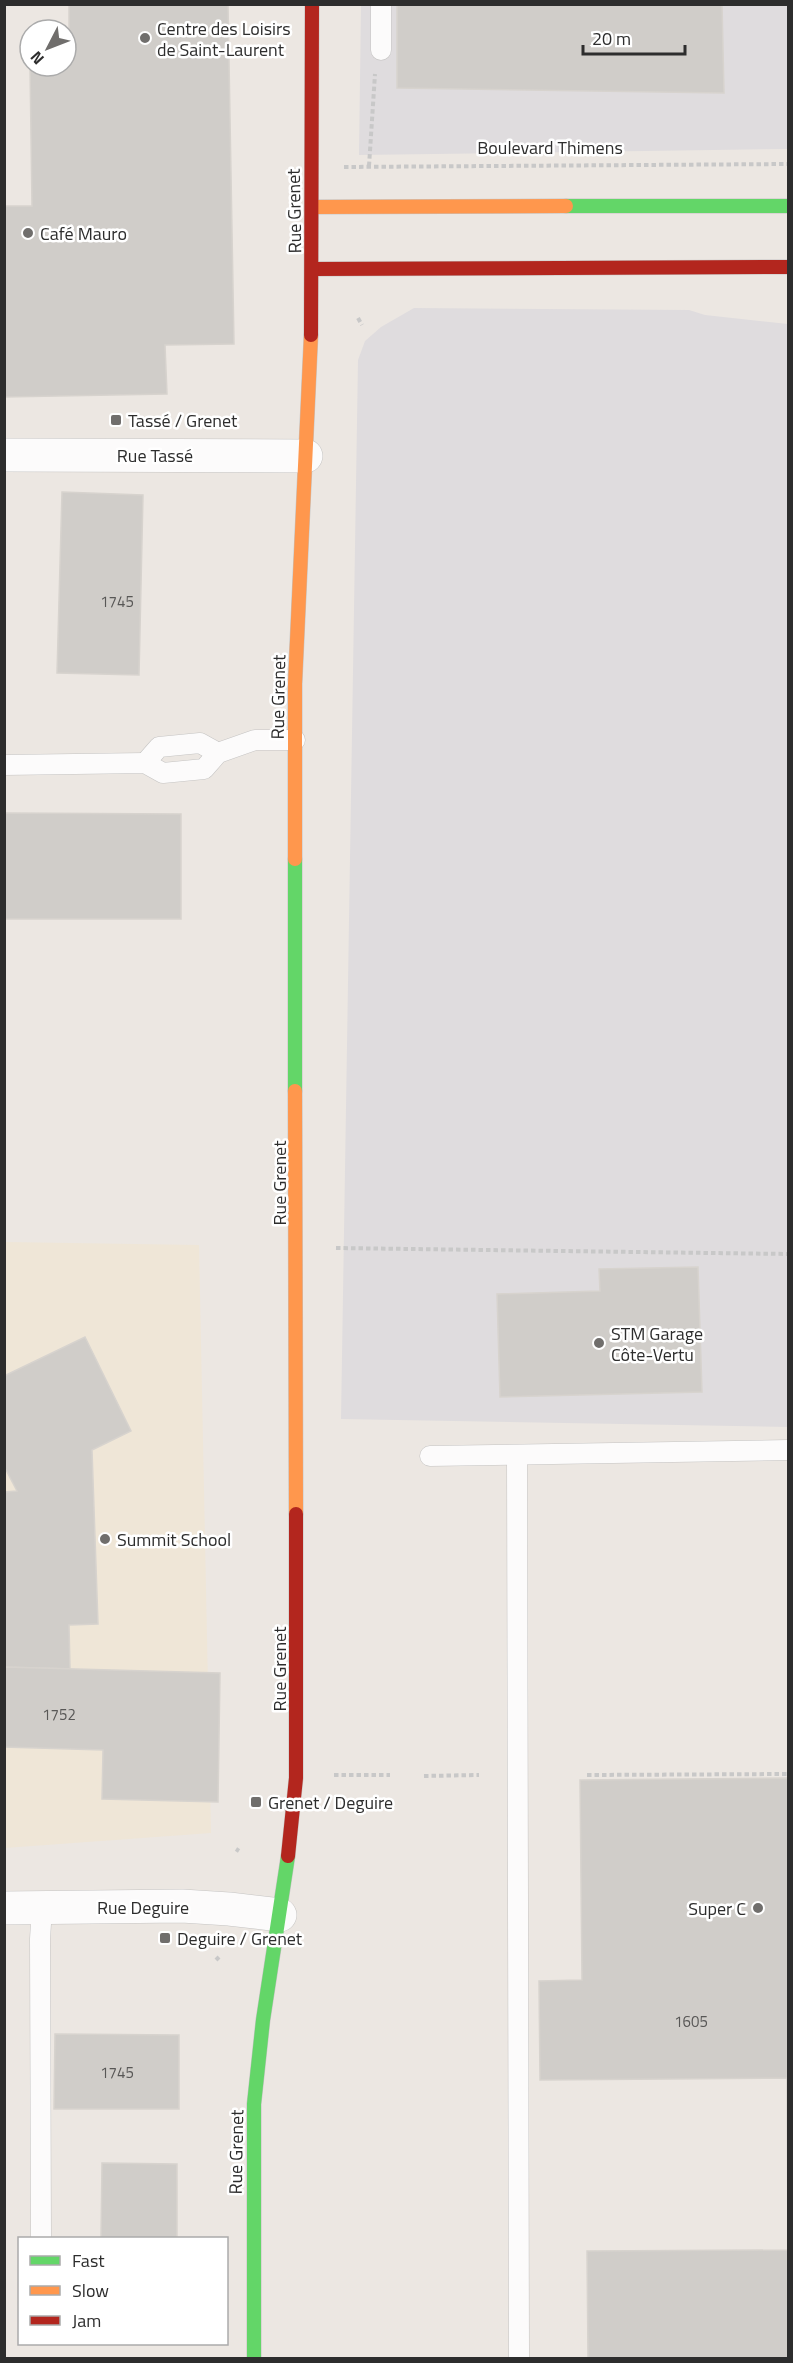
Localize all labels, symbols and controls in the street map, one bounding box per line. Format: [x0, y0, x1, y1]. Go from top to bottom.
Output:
place label: Centre des Loisirs de Saint-Laurent [157, 15, 291, 63]
north arrow [18, 18, 78, 78]
scale bar [583, 18, 685, 56]
text: 20 m [592, 25, 631, 52]
marker: Centre des Loisirs de Saint-Laurent [138, 31, 152, 45]
text: N [24, 46, 49, 70]
street label: Boulevard Thimens [477, 134, 623, 161]
street label: Rue Grenet [280, 168, 308, 254]
place label: Café Mauro [40, 220, 127, 247]
marker: Café Mauro [21, 226, 35, 240]
place label: Tassé / Grenet [128, 407, 238, 434]
marker: Tassé / Grenet [109, 413, 123, 427]
street label: Rue Tassé [117, 442, 193, 469]
house number: 1745 [100, 590, 134, 613]
street label: Rue Grenet [264, 654, 292, 740]
street label: Rue Grenet [266, 1140, 293, 1225]
place label: STM Garage Côte-Vertu [611, 1320, 703, 1368]
marker: STM Garage Côte-Vertu [592, 1336, 606, 1350]
place label: Summit School [117, 1526, 231, 1553]
marker: Summit School [98, 1532, 112, 1546]
street label: Rue Grenet [266, 1626, 293, 1711]
house number: 1752 [42, 1703, 76, 1726]
place label: Grenet / Deguire [268, 1789, 393, 1816]
marker: Grenet / Deguire [249, 1795, 263, 1809]
street label: Rue Deguire [97, 1894, 189, 1921]
place label: Super C [688, 1895, 746, 1922]
marker: Super C [751, 1901, 765, 1915]
place label: Deguire / Grenet [177, 1925, 303, 1952]
marker: Deguire / Grenet [158, 1931, 172, 1945]
house number: 1605 [674, 2010, 708, 2033]
house number: 1745 [100, 2061, 134, 2084]
street label: Rue Grenet [222, 2109, 250, 2195]
legend [18, 2237, 228, 2345]
text: Fast [72, 2247, 105, 2274]
text: Slow [72, 2277, 109, 2304]
text: Jam [72, 2307, 101, 2334]

